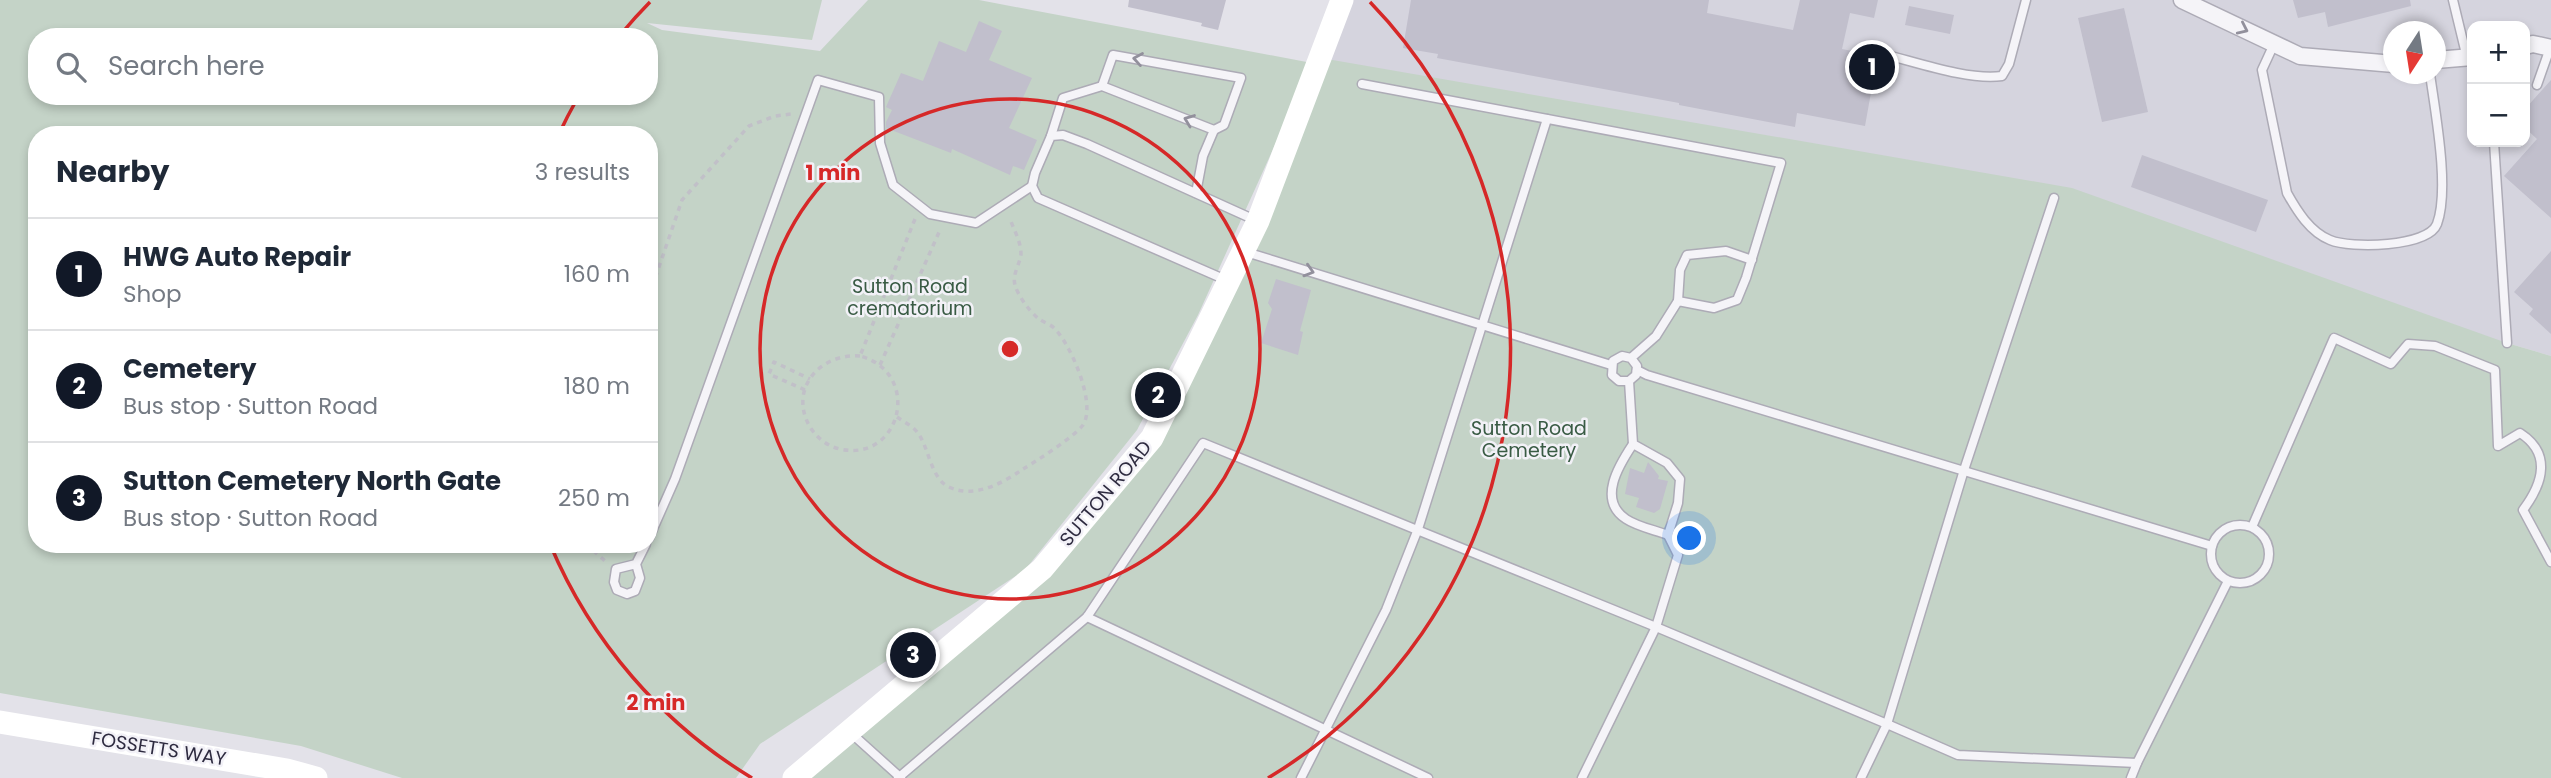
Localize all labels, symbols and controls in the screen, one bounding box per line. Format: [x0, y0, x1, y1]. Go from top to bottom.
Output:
one-way arrow [2236, 21, 2248, 35]
north arrow [2383, 21, 2446, 84]
map controls [2467, 21, 2530, 147]
button: + [2467, 21, 2530, 84]
search box [28, 28, 658, 105]
pin: 1 [1849, 41, 1895, 93]
icon: search [52, 48, 90, 86]
text: Search here [108, 48, 265, 84]
one-way arrow [1132, 53, 1144, 68]
button: − [2467, 84, 2530, 147]
one-way arrow [1183, 115, 1195, 129]
text: Nearby [56, 150, 170, 193]
text: 3 results [535, 156, 630, 188]
text: 1 min [806, 158, 860, 187]
text: HWG Auto Repair [123, 239, 351, 275]
text: 1 [75, 258, 83, 290]
text: 160 m [564, 258, 630, 290]
one-way arrow [1302, 263, 1314, 278]
park label: Sutton Road crematorium [847, 273, 973, 322]
text: Shop [123, 278, 182, 310]
centre of rings [998, 337, 1022, 361]
text: Cemetery [123, 351, 257, 387]
pin: 2 [1135, 369, 1181, 421]
text: 2 [72, 370, 86, 402]
text: 180 m [564, 370, 630, 402]
text: Bus stop · Sutton Road [123, 390, 378, 422]
park label: Sutton Road Cemetery [1471, 415, 1587, 464]
street label: SUTTON ROAD [1053, 435, 1158, 552]
text: Sutton Cemetery North Gate [123, 463, 501, 499]
text: 3 [72, 482, 86, 514]
text: 250 m [558, 482, 630, 514]
text: Bus stop · Sutton Road [123, 502, 378, 534]
your location [1672, 521, 1706, 555]
pin: 3 [890, 629, 936, 681]
text: 2 min [626, 688, 686, 717]
street label: FOSSETTS WAY [90, 725, 228, 772]

